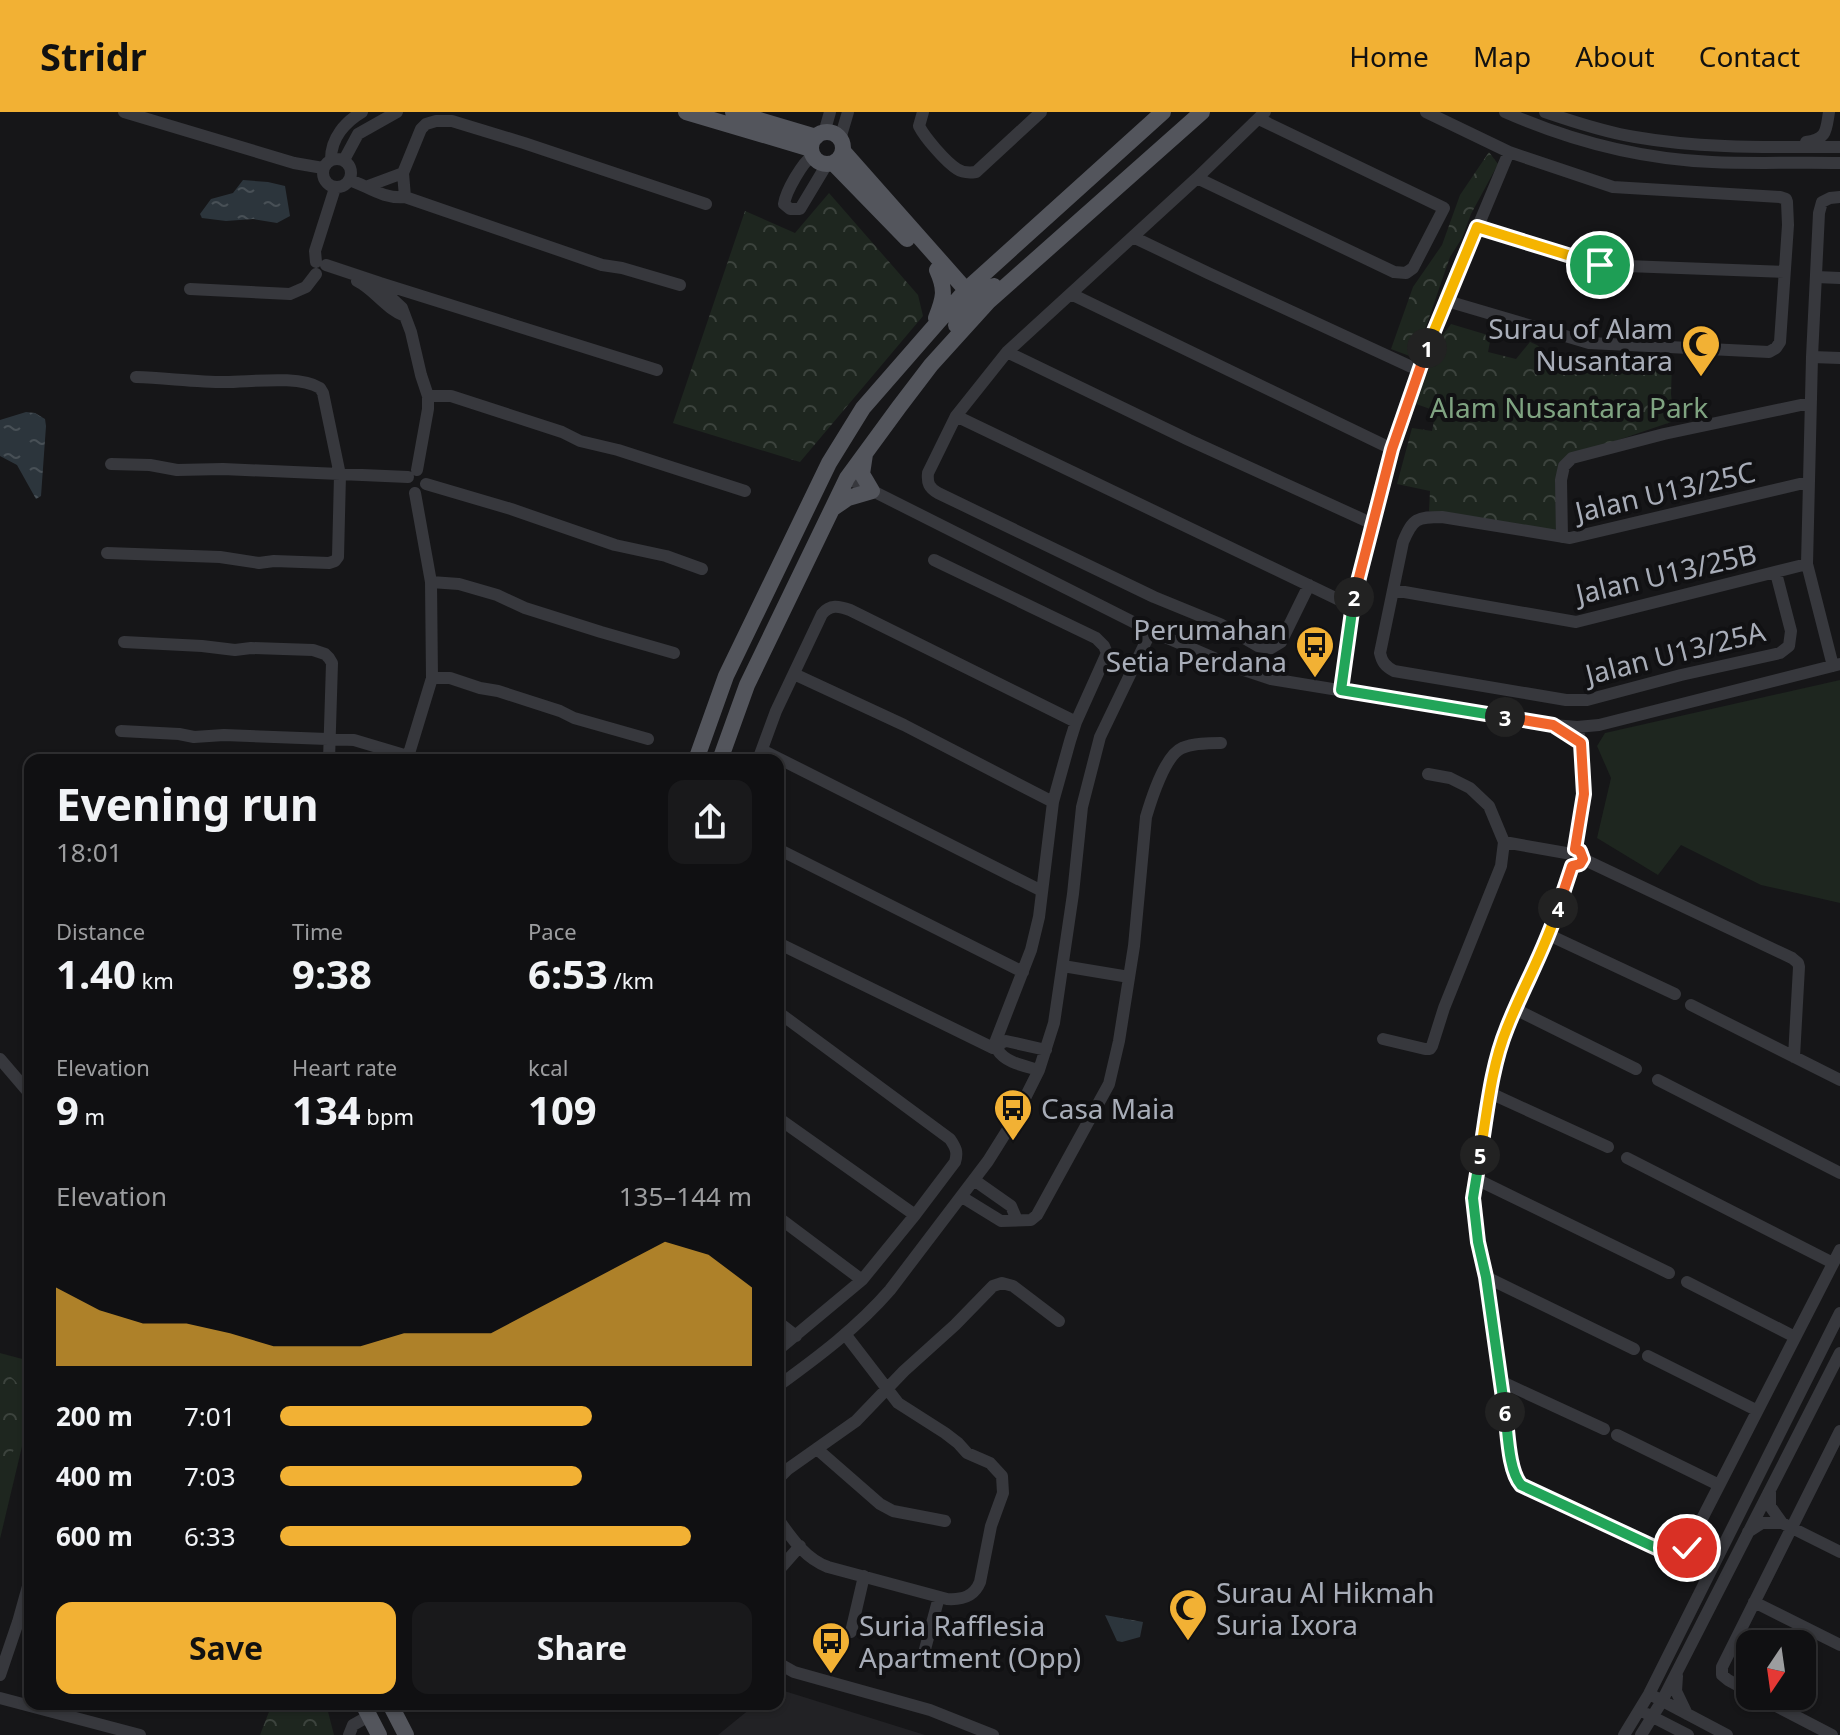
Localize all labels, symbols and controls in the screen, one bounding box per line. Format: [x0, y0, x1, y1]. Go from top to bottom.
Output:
text: Stridr [40, 30, 147, 82]
text: Home [1349, 37, 1429, 75]
text: Map [1473, 37, 1531, 75]
text: About [1575, 37, 1655, 75]
text: Contact [1699, 37, 1800, 75]
pin [1566, 231, 1634, 299]
icon: arrive [1578, 243, 1622, 287]
place label: Surau of Alam Nusantara [1488, 309, 1673, 379]
mosque icon: Surau of Alam Nusantara [1680, 323, 1722, 378]
pin: 1 [1407, 328, 1447, 368]
text: 1 [1421, 333, 1433, 363]
park label: Alam Nusantara Park [1430, 388, 1708, 426]
street label: Jalan U13/25C [1568, 452, 1759, 531]
street label: Jalan U13/25B [1569, 534, 1760, 613]
pin: 2 [1334, 577, 1374, 617]
text: 2 [1348, 582, 1360, 612]
place label: Perumahan Setia Perdana [1106, 610, 1287, 680]
street label: Jalan U13/25A [1578, 611, 1769, 693]
bus stop icon: Perumahan Setia Perdana [1294, 624, 1336, 679]
pin: 3 [1485, 697, 1525, 737]
text: 3 [1499, 702, 1511, 732]
text: Evening run [56, 774, 319, 834]
button: share [668, 780, 752, 864]
text: 18:01 [56, 834, 122, 870]
pin: 4 [1538, 888, 1578, 928]
text: 4 [1552, 893, 1564, 923]
text: Distance [56, 916, 145, 946]
text: Time [292, 916, 343, 946]
text: Pace [528, 916, 577, 946]
text: 1.40 [56, 946, 136, 1001]
text: 9:38 [292, 946, 372, 1001]
text: 6:53 [528, 946, 608, 1001]
text: km [136, 965, 174, 995]
text: /km [608, 965, 654, 995]
text: Elevation [56, 1052, 150, 1082]
text: Heart rate [292, 1052, 397, 1082]
text: kcal [528, 1052, 568, 1082]
text: 9 [56, 1082, 79, 1137]
text: 134 [292, 1082, 361, 1137]
text: 109 [528, 1082, 597, 1137]
bus stop icon: Casa Maia [992, 1087, 1034, 1142]
place label: Casa Maia [1041, 1089, 1175, 1127]
text: m [79, 1101, 105, 1131]
text: bpm [361, 1101, 414, 1131]
pin: 5 [1460, 1135, 1500, 1175]
text: 5 [1474, 1140, 1486, 1170]
text: Elevation [56, 1178, 167, 1214]
text: 135–144 m [619, 1178, 752, 1214]
pin: 6 [1485, 1392, 1525, 1432]
text: 6 [1499, 1397, 1511, 1427]
text: 200 m [56, 1398, 133, 1434]
text: 7:01 [184, 1398, 236, 1434]
text: 400 m [56, 1458, 133, 1494]
text: 7:03 [184, 1458, 236, 1494]
pin [1653, 1514, 1721, 1582]
text: 600 m [56, 1518, 133, 1554]
text: 6:33 [184, 1518, 236, 1554]
icon: check [1665, 1526, 1709, 1570]
place label: Surau Al Hikmah Suria Ixora [1216, 1573, 1435, 1643]
mosque icon: Surau Al Hikmah Suria Ixora [1167, 1587, 1209, 1642]
button: Save [56, 1602, 396, 1694]
button: Share [412, 1602, 752, 1694]
place label: Suria Rafflesia Apartment (Opp) [859, 1606, 1081, 1676]
bus stop icon: Suria Rafflesia Apartment (Opp) [810, 1620, 852, 1675]
north arrow [1736, 1630, 1816, 1710]
map controls [1736, 1630, 1816, 1710]

